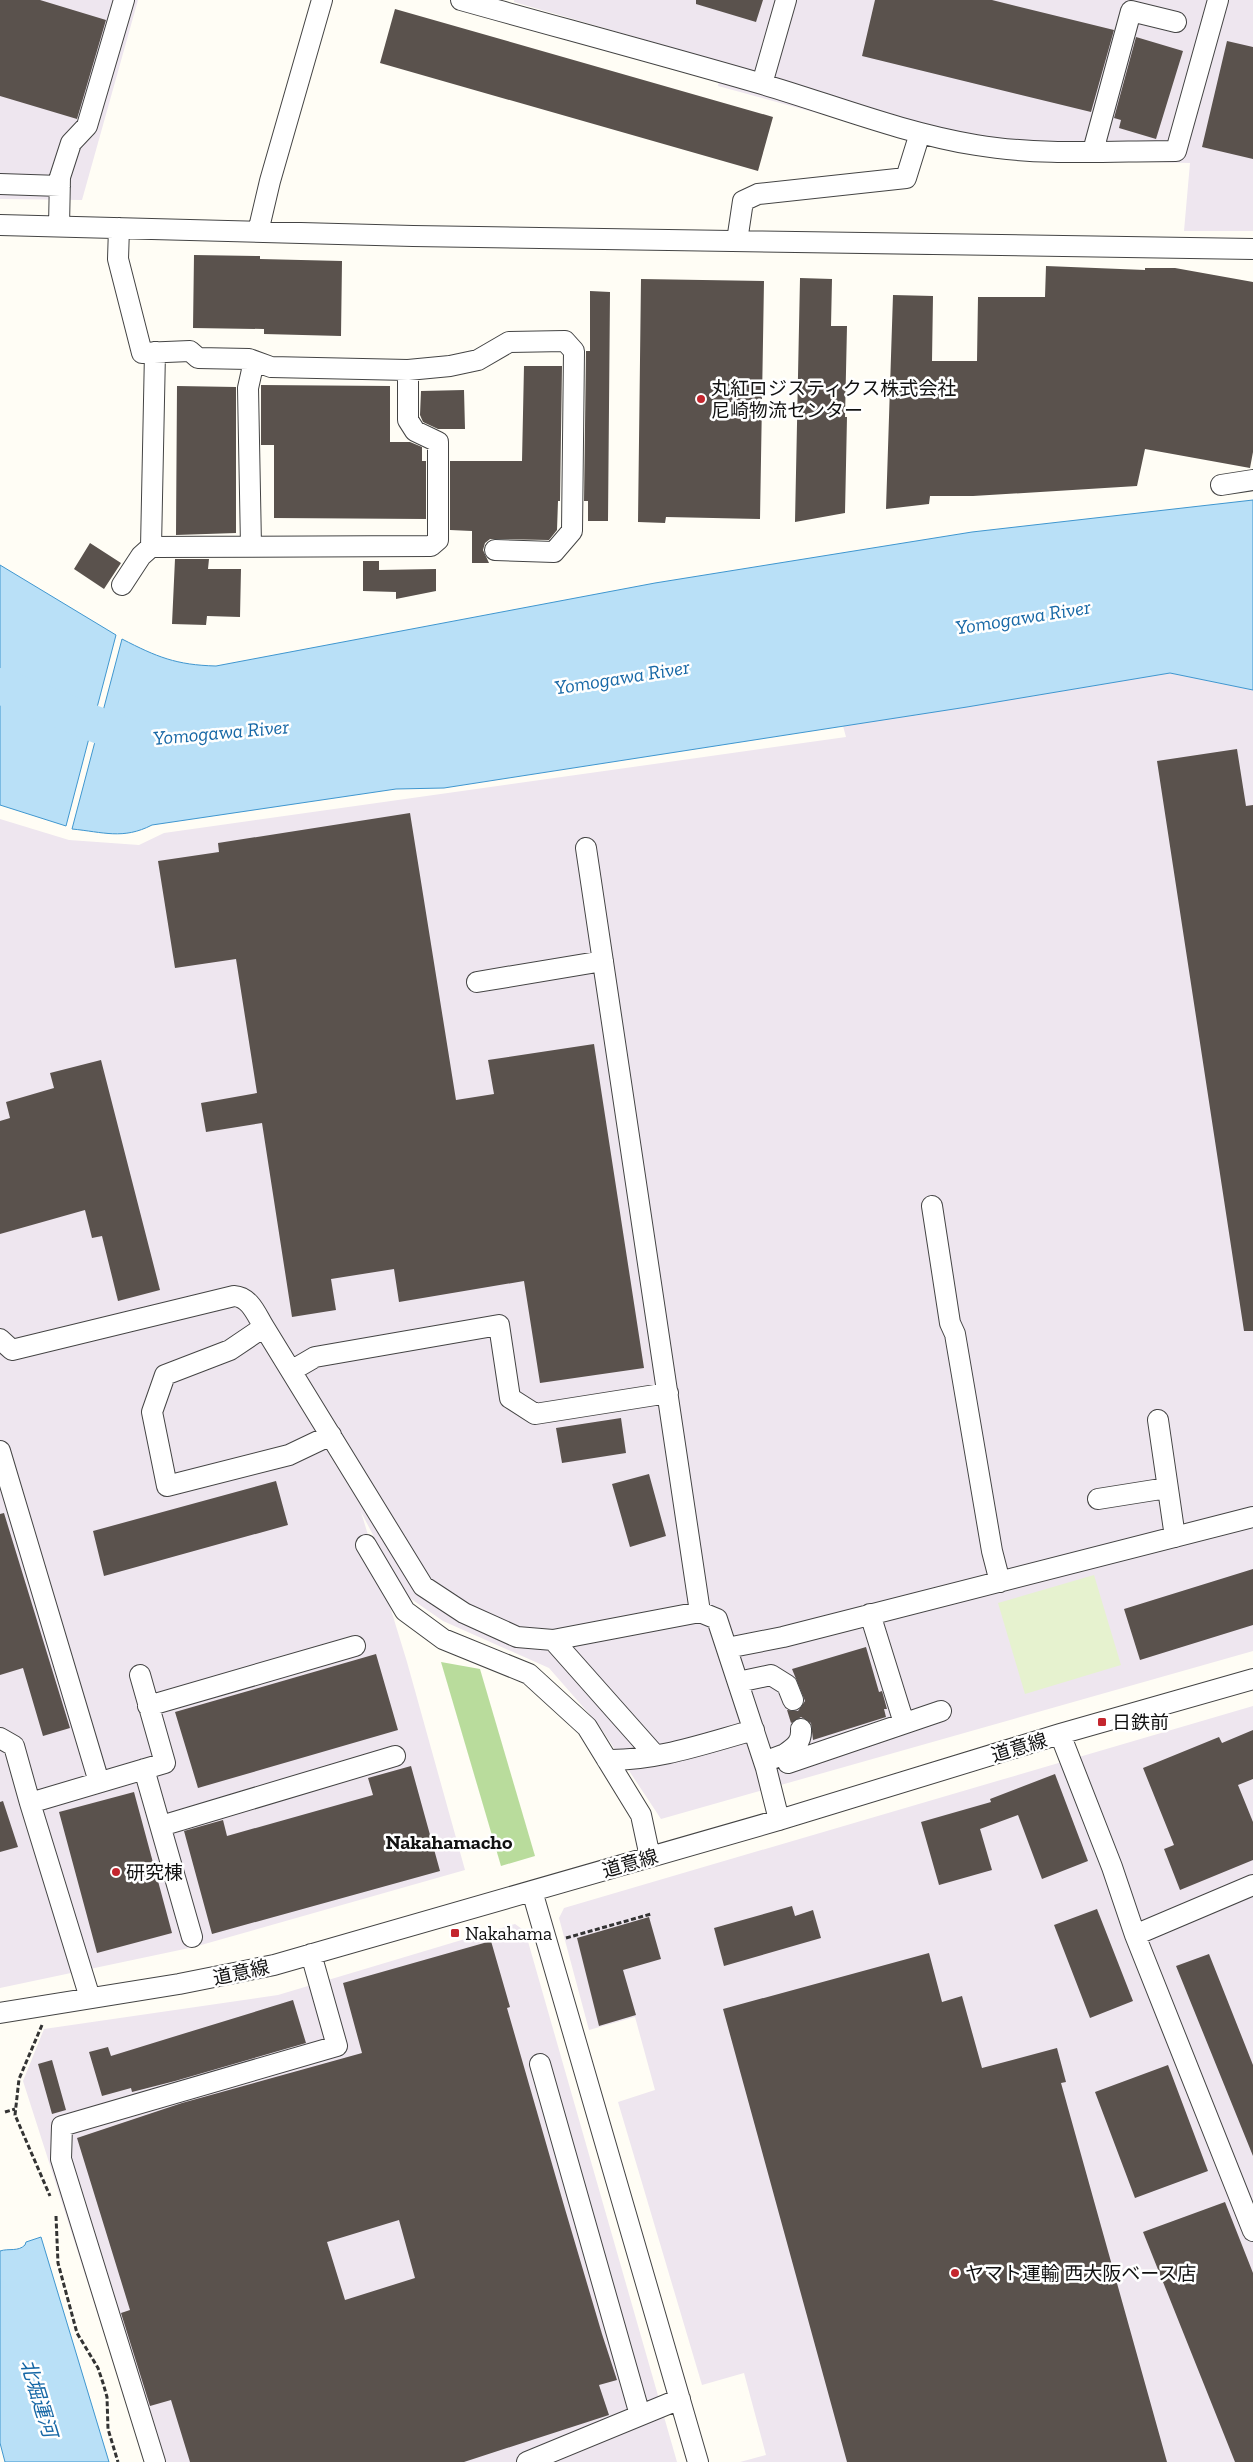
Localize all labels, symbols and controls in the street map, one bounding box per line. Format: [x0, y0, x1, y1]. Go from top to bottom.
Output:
place label: 丸紅ロジスティクス株式会社 尼崎物流センター [711, 377, 956, 422]
marker: 丸紅ロジスティクス株式会社 尼崎物流センター [695, 393, 707, 405]
water label: Yomogawa River [954, 594, 1092, 640]
water label: Yomogawa River [553, 654, 691, 700]
water label: Yomogawa River [152, 714, 290, 750]
place label: 日鉄前 [1112, 1711, 1169, 1734]
marker: 日鉄前 [1096, 1716, 1108, 1728]
street label: 道意線 [989, 1728, 1050, 1767]
district label: Nakahamacho [386, 1830, 513, 1854]
street label: 道意線 [600, 1845, 661, 1882]
place label: 研究棟 [126, 1861, 183, 1884]
marker: 研究棟 [110, 1866, 122, 1878]
place label: Nakahama [465, 1922, 552, 1945]
marker: Nakahama [449, 1927, 461, 1939]
street label: 道意線 [211, 1955, 271, 1990]
place label: ヤマト運輸 西大阪ベース店 [965, 2262, 1196, 2285]
marker: ヤマト運輸 西大阪ベース店 [949, 2267, 961, 2279]
water label: 北堀運河 [16, 2356, 63, 2444]

